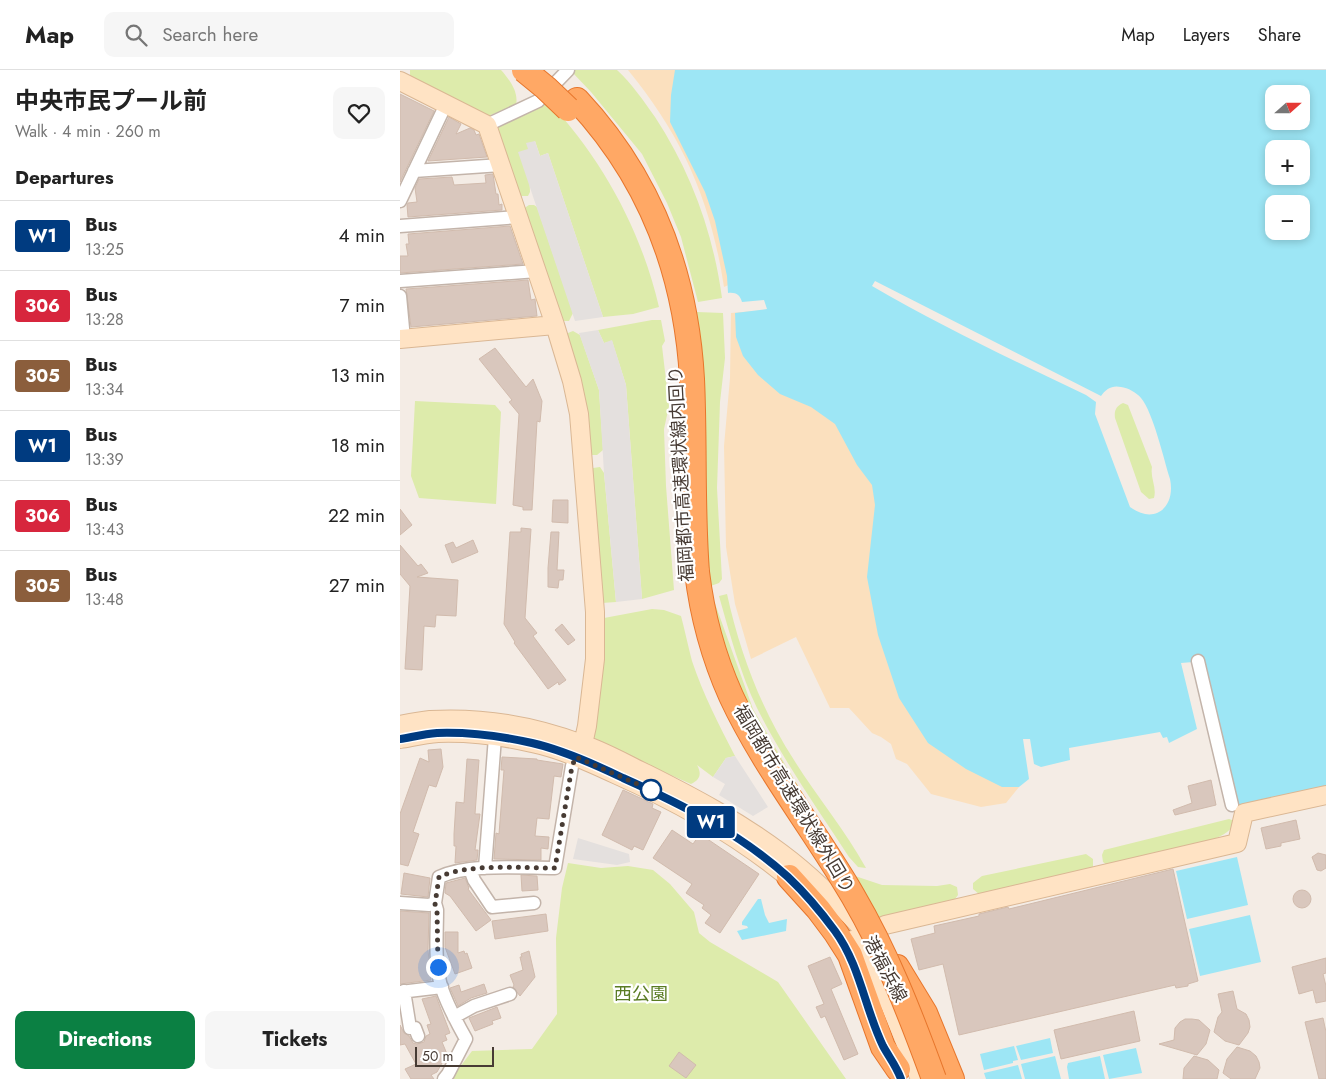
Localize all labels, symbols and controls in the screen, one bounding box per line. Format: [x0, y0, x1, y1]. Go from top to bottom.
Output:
search box [104, 12, 454, 57]
text: Map [25, 17, 74, 52]
icon: search [122, 21, 150, 49]
text: Search here [162, 21, 258, 48]
text: Map [1121, 22, 1155, 48]
text: Layers [1183, 22, 1230, 48]
text: Share [1258, 22, 1301, 48]
text: 中央市民プール前 [15, 83, 207, 118]
north arrow [1265, 85, 1310, 130]
map controls [1265, 85, 1310, 240]
button: heart [333, 87, 385, 139]
text: Walk · 4 min · 260 m [15, 120, 161, 143]
button: + [1265, 140, 1310, 185]
text: Departures [15, 164, 114, 191]
button: − [1265, 195, 1310, 240]
text: Bus [85, 211, 117, 238]
text: 4 min [338, 222, 385, 249]
text: W1 [28, 223, 57, 249]
text: 13:25 [85, 238, 124, 261]
text: Bus [85, 281, 117, 308]
text: 7 min [340, 292, 385, 319]
text: 306 [25, 293, 60, 319]
text: 13:28 [85, 308, 124, 331]
text: Bus [85, 351, 117, 378]
text: 13 min [331, 362, 385, 389]
text: 305 [25, 363, 60, 389]
street label: 福岡都市高速環状線内回り [662, 365, 700, 583]
text: 13:34 [85, 378, 124, 401]
text: Bus [85, 421, 117, 448]
text: 18 min [331, 432, 385, 459]
text: W1 [28, 433, 57, 459]
text: 13:39 [85, 448, 124, 471]
text: Bus [85, 491, 117, 518]
text: 22 min [328, 502, 385, 529]
text: 306 [25, 503, 60, 529]
text: 13:43 [85, 518, 124, 541]
text: Bus [85, 561, 117, 588]
text: 27 min [329, 572, 385, 599]
text: 305 [25, 573, 60, 599]
text: 13:48 [85, 588, 124, 611]
street label: 福岡都市高速環状線外回り [727, 700, 861, 898]
unlabelled marker [640, 779, 662, 801]
line badge: W1 [688, 806, 734, 838]
text: W1 [697, 809, 725, 835]
street label: 港福浜線 [857, 931, 913, 1007]
your location [426, 955, 451, 980]
park label: 西公園 [614, 981, 668, 1007]
button: Directions [15, 1011, 195, 1069]
button: Tickets [205, 1011, 385, 1069]
scale bar [415, 1044, 494, 1067]
text: 50 m [422, 1046, 453, 1066]

